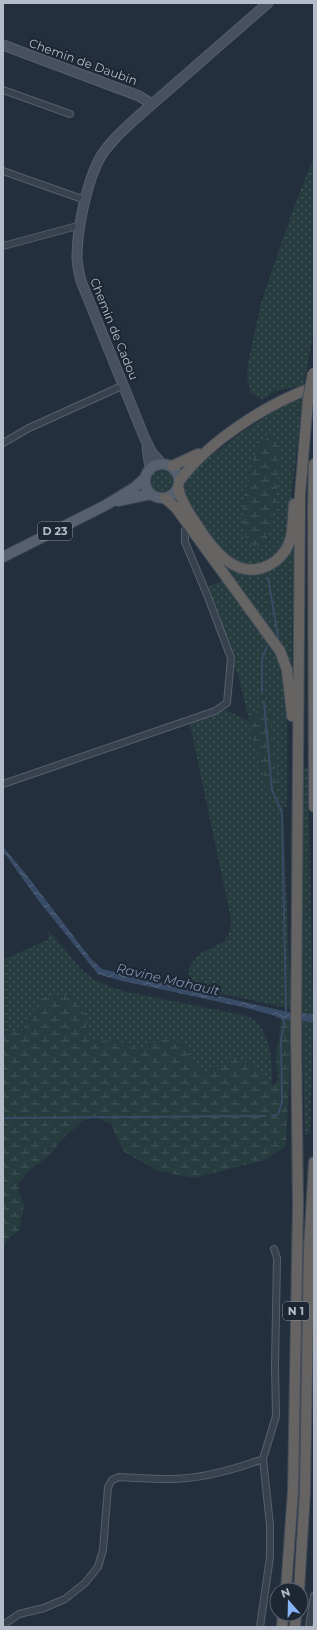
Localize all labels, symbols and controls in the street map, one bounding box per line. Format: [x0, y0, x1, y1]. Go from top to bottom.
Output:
street label: Chemin de Daubin [27, 35, 139, 88]
street label: Chemin de Cadou [87, 276, 142, 382]
road number: D 23 [38, 522, 72, 540]
water label: Ravine Mahault [115, 959, 222, 999]
road number: N 1 [283, 1302, 309, 1320]
north arrow [269, 1582, 309, 1622]
text: N [279, 1585, 292, 1601]

